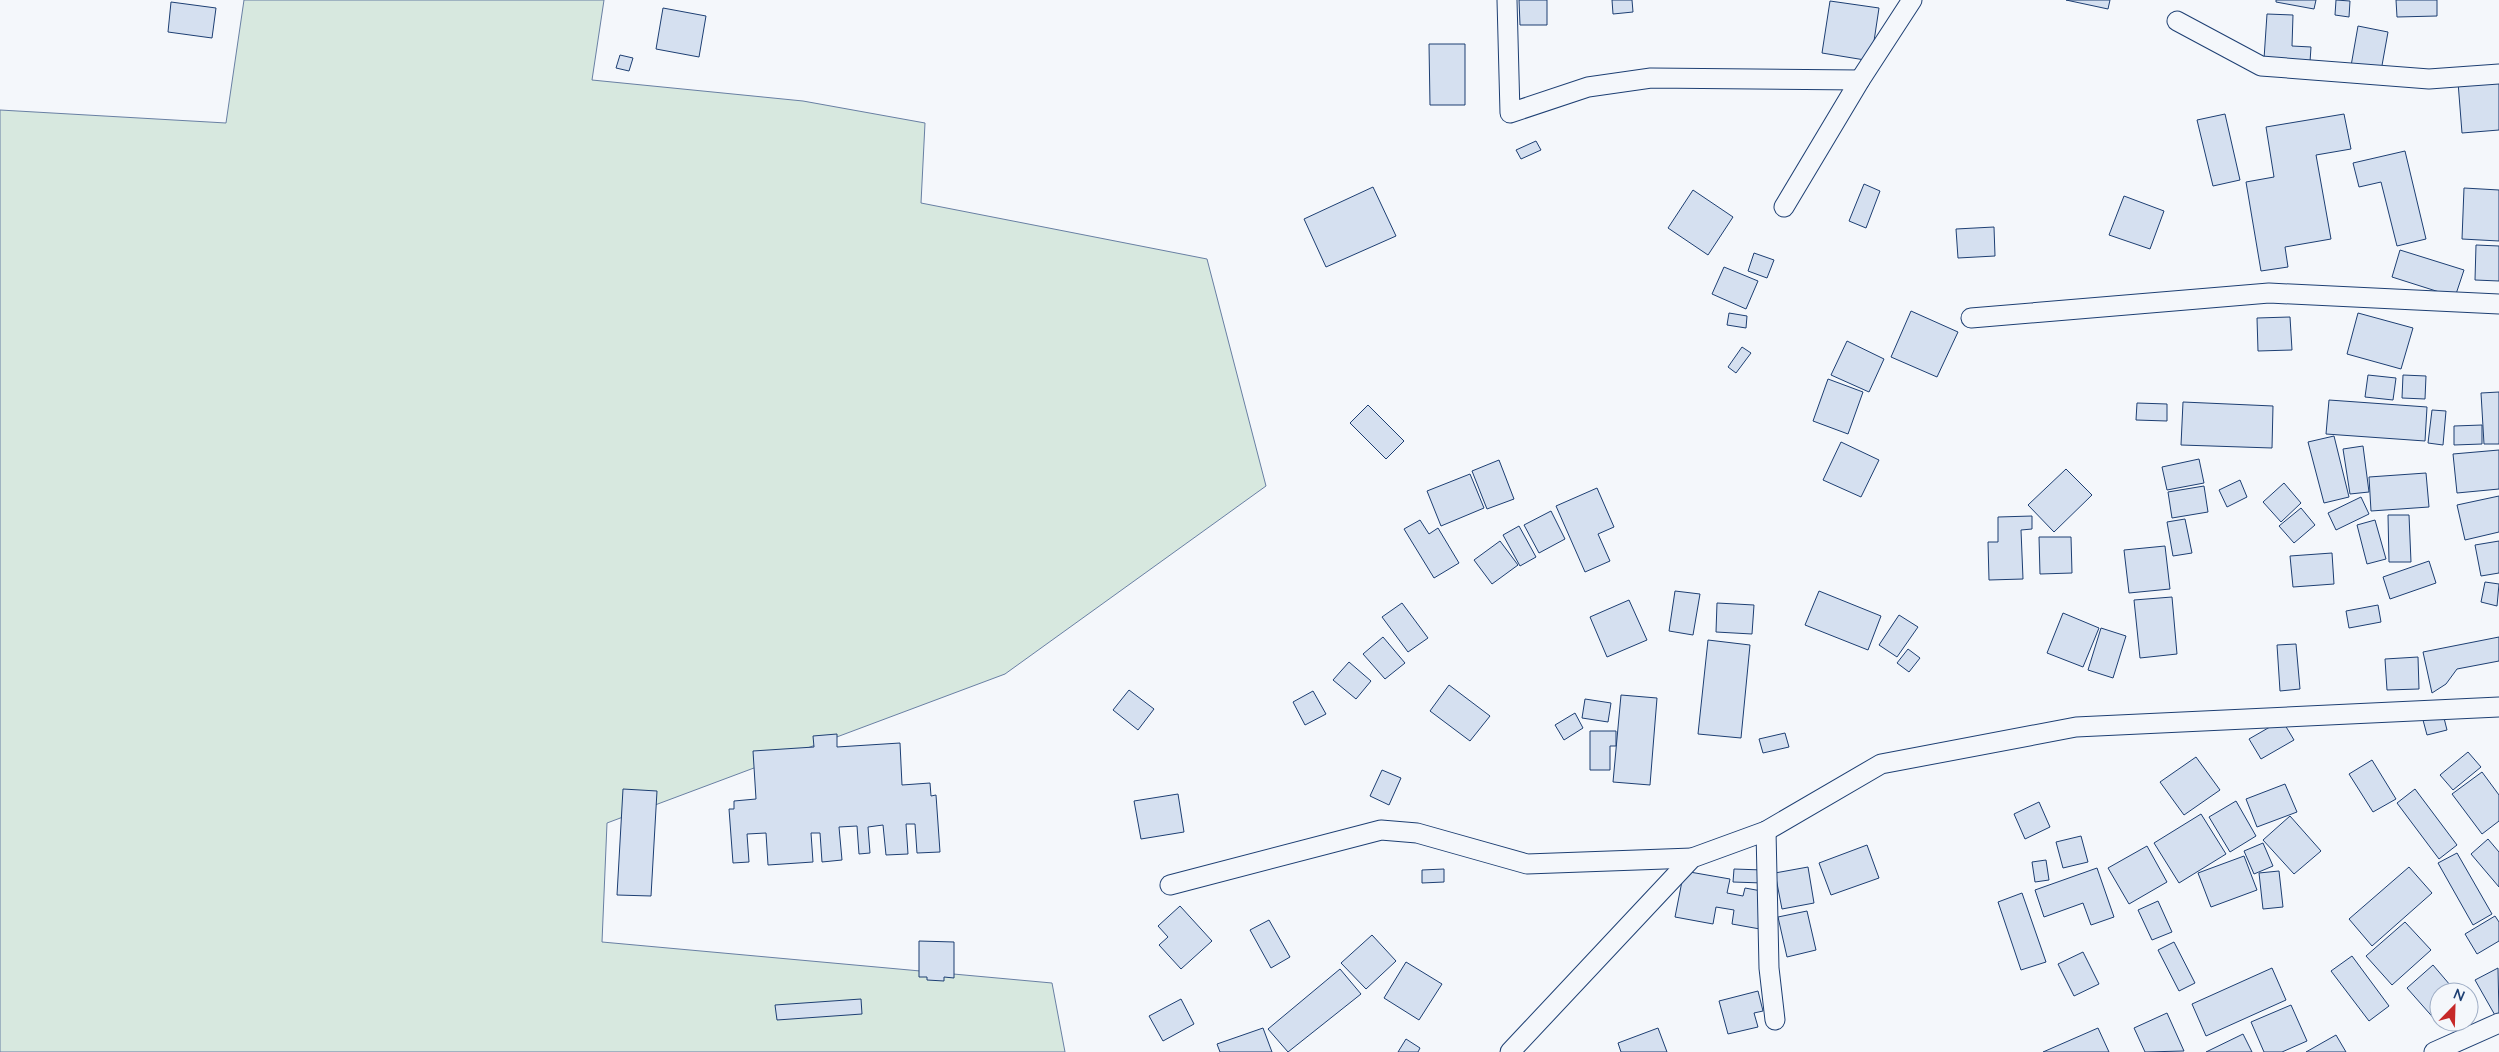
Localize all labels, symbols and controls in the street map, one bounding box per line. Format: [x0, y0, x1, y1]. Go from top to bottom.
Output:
north arrow [2429, 982, 2479, 1032]
text: N [2451, 985, 2468, 1005]

